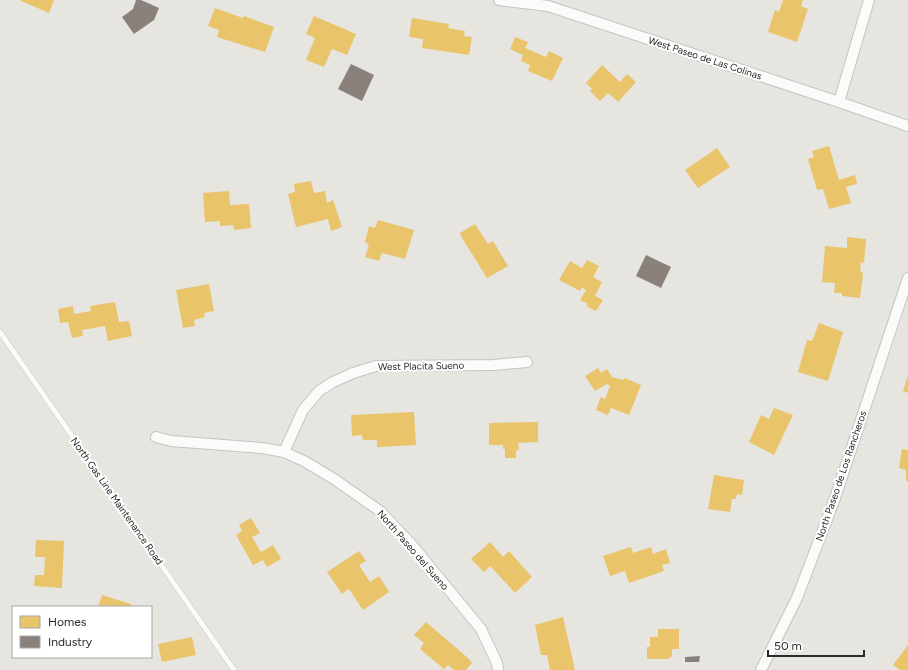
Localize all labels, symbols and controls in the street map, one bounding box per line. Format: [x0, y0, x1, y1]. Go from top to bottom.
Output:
street label: West Paseo de Las Colinas [646, 33, 764, 83]
street label: West Placita Sueno [378, 359, 464, 373]
street label: North Paseo de Los Rancheros [813, 409, 870, 543]
street label: North Gas Line Maintenance Road [68, 435, 166, 567]
street label: North Paseo del Sueno [374, 507, 452, 593]
legend [12, 606, 152, 658]
text: Homes [48, 615, 87, 629]
scale bar [768, 632, 864, 658]
text: Industry [48, 635, 93, 649]
text: 50 m [774, 639, 802, 653]

